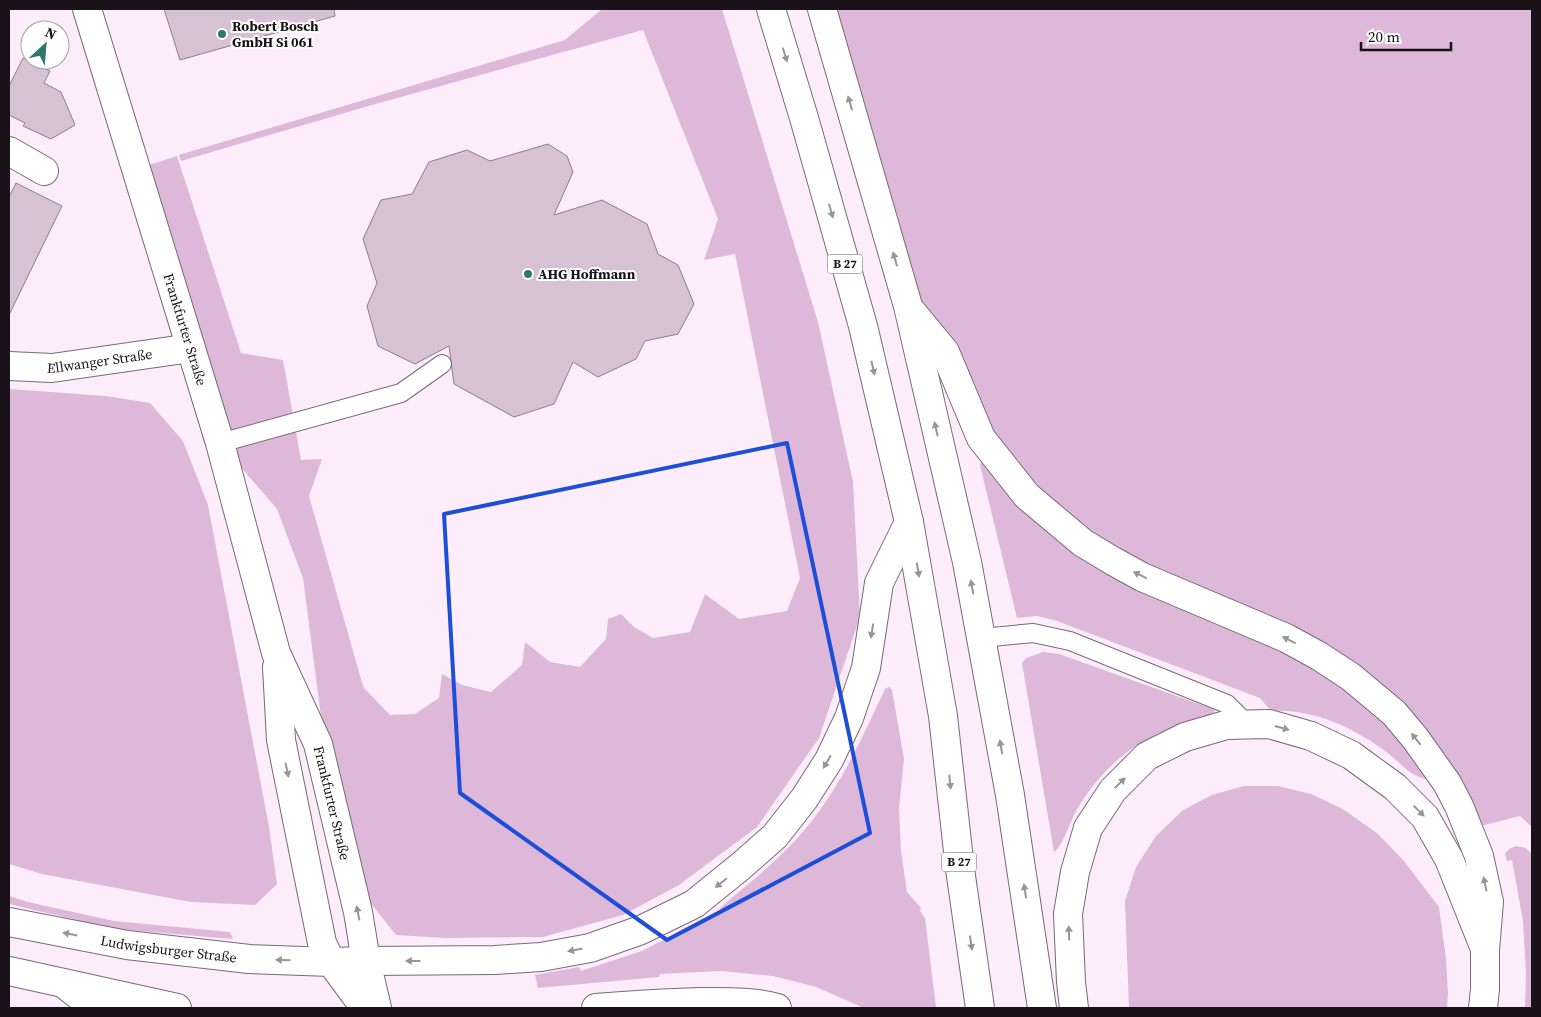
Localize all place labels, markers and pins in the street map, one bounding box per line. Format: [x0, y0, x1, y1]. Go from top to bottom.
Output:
place label: Robert Bosch GmbH Si 061 [232, 16, 319, 52]
marker: Robert Bosch GmbH Si 061 [216, 28, 228, 40]
place label: AHG Hoffmann [538, 264, 636, 284]
marker: AHG Hoffmann [522, 268, 534, 280]

